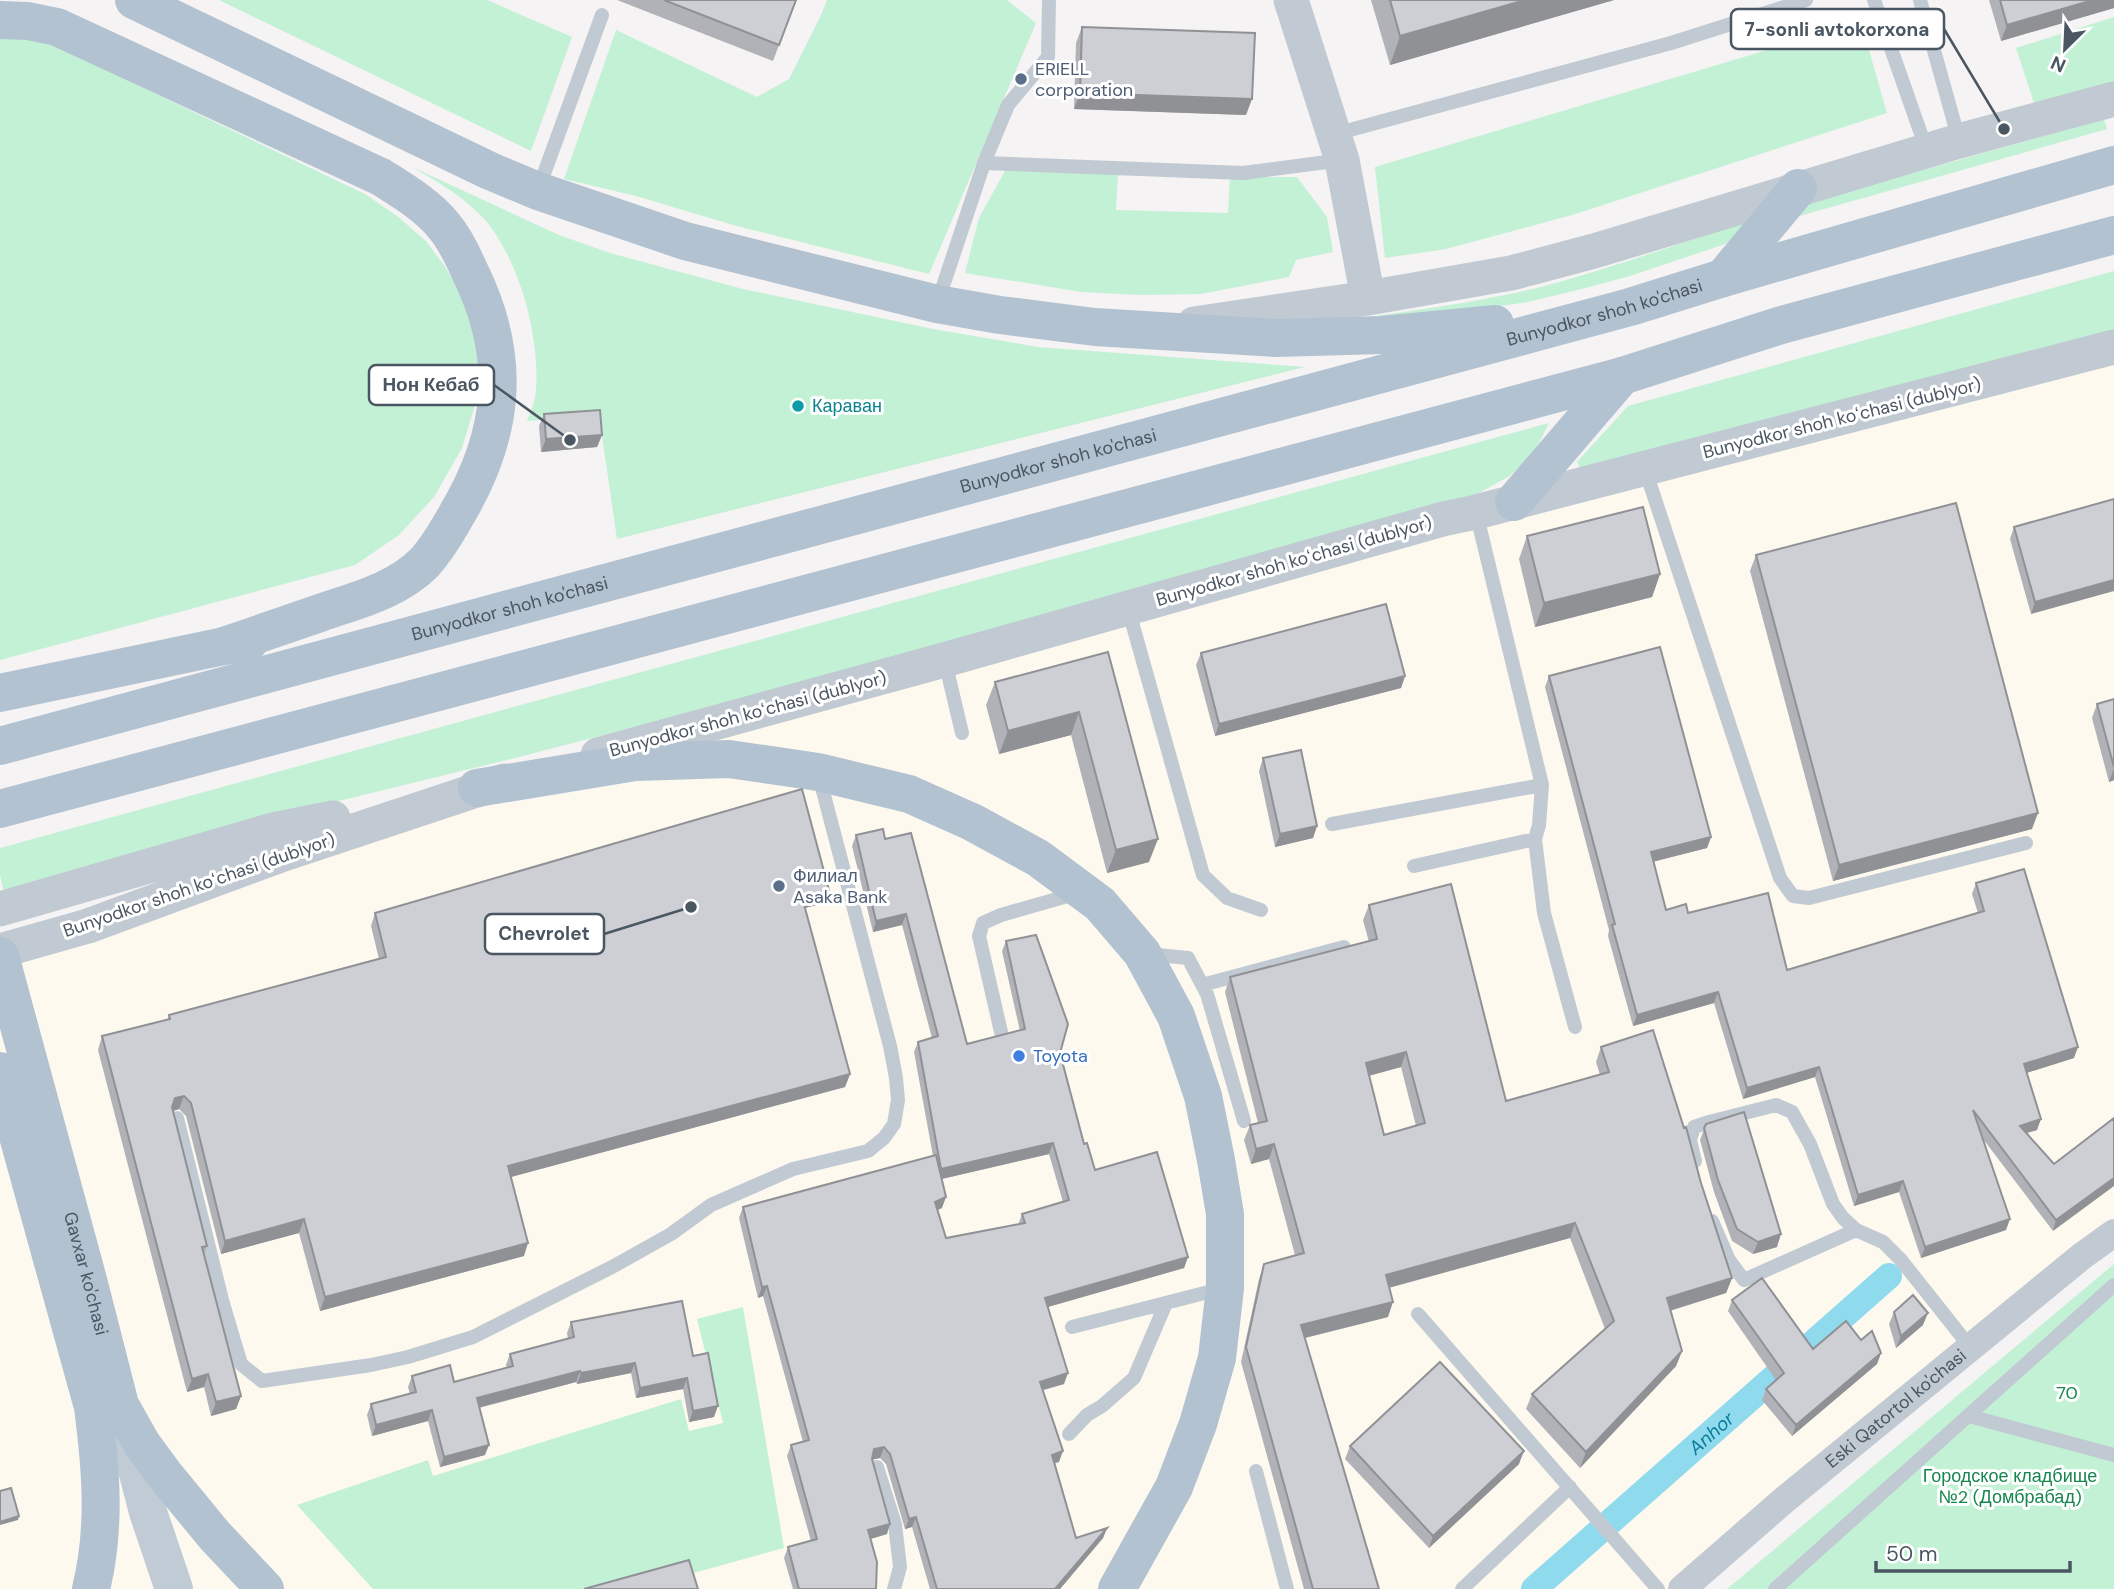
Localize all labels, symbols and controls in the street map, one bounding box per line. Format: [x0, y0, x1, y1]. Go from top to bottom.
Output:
callout: 7-sonli avtokorxona [1731, 9, 1944, 49]
north arrow [2030, 14, 2100, 84]
text: 7-sonli avtokorxona [1745, 17, 1929, 42]
text: N [2047, 50, 2070, 78]
place label: ERIELL corporation [1035, 57, 1133, 102]
marker: ERIELL corporation [1013, 71, 1029, 87]
street label: Bunyodkor shoh ko'chasi [1504, 273, 1705, 352]
callout: Нон Кебаб [369, 365, 494, 405]
text: Нон Кебаб [382, 372, 480, 397]
street label: Bunyodkor shoh koʻchasi (dublyor) [1700, 372, 1984, 464]
place label: Караван [812, 394, 882, 418]
marker: Караван [790, 398, 806, 414]
street label: Bunyodkor shoh ko'chasi [957, 423, 1159, 499]
street label: Bunyodkor shoh koʻchasi (dublyor) [1153, 510, 1435, 612]
street label: Bunyodkor shoh ko'chasi [409, 571, 611, 647]
street label: Bunyodkor shoh koʻchasi (dublyor) [607, 665, 889, 763]
street label: Bunyodkor shoh koʻchasi (dublyor) [60, 827, 338, 943]
place label: Филиал Asaka Bank [793, 864, 887, 909]
marker: Филиал Asaka Bank [771, 878, 787, 894]
callout: Chevrolet [485, 914, 604, 954]
text: Chevrolet [498, 921, 590, 946]
place label: Toyota [1033, 1044, 1088, 1068]
marker: Toyota [1011, 1048, 1027, 1064]
street label: Gavxar ko'chasi [58, 1209, 114, 1338]
street label: Eski Qatortol ko'chasi [1820, 1343, 1972, 1473]
park label: 70 [2056, 1381, 2078, 1405]
water label: Anhor [1683, 1406, 1740, 1461]
park label: Городское кладбище №2 (Домбрабад) [1923, 1464, 2097, 1509]
scale bar [1876, 1530, 2070, 1574]
text: 50 m [1886, 1540, 1937, 1568]

